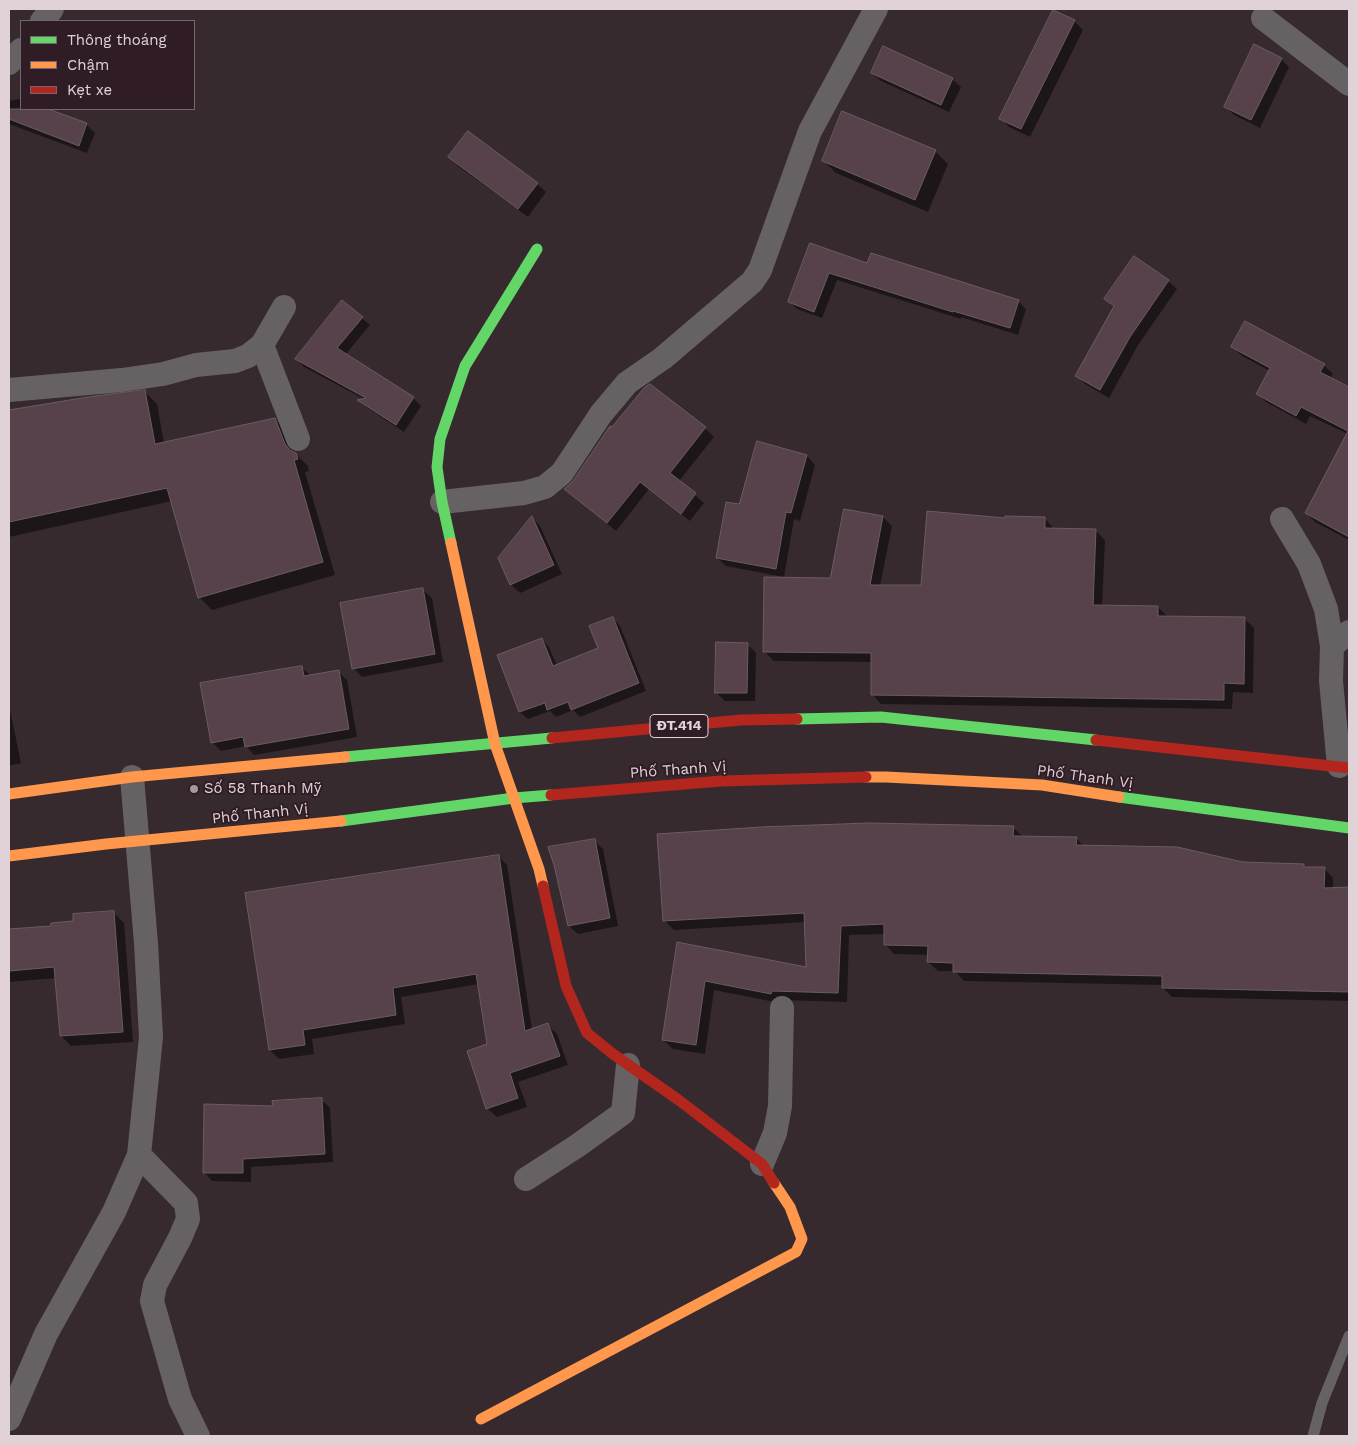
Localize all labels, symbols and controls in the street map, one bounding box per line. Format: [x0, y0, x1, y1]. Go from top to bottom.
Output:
legend [20, 20, 195, 110]
text: Thông thoáng [67, 31, 166, 49]
text: Chậm [67, 56, 109, 74]
text: Kẹt xe [67, 81, 112, 99]
road number: ĐT.414 [650, 714, 708, 738]
street label: Phố Thanh Vị [629, 758, 727, 782]
street label: Phố Thanh Vị [1036, 761, 1134, 793]
place label: Số 58 Thanh Mỹ [204, 780, 322, 798]
marker: Số 58 Thanh Mỹ [188, 783, 200, 795]
street label: Phố Thanh Vị [211, 800, 309, 828]

